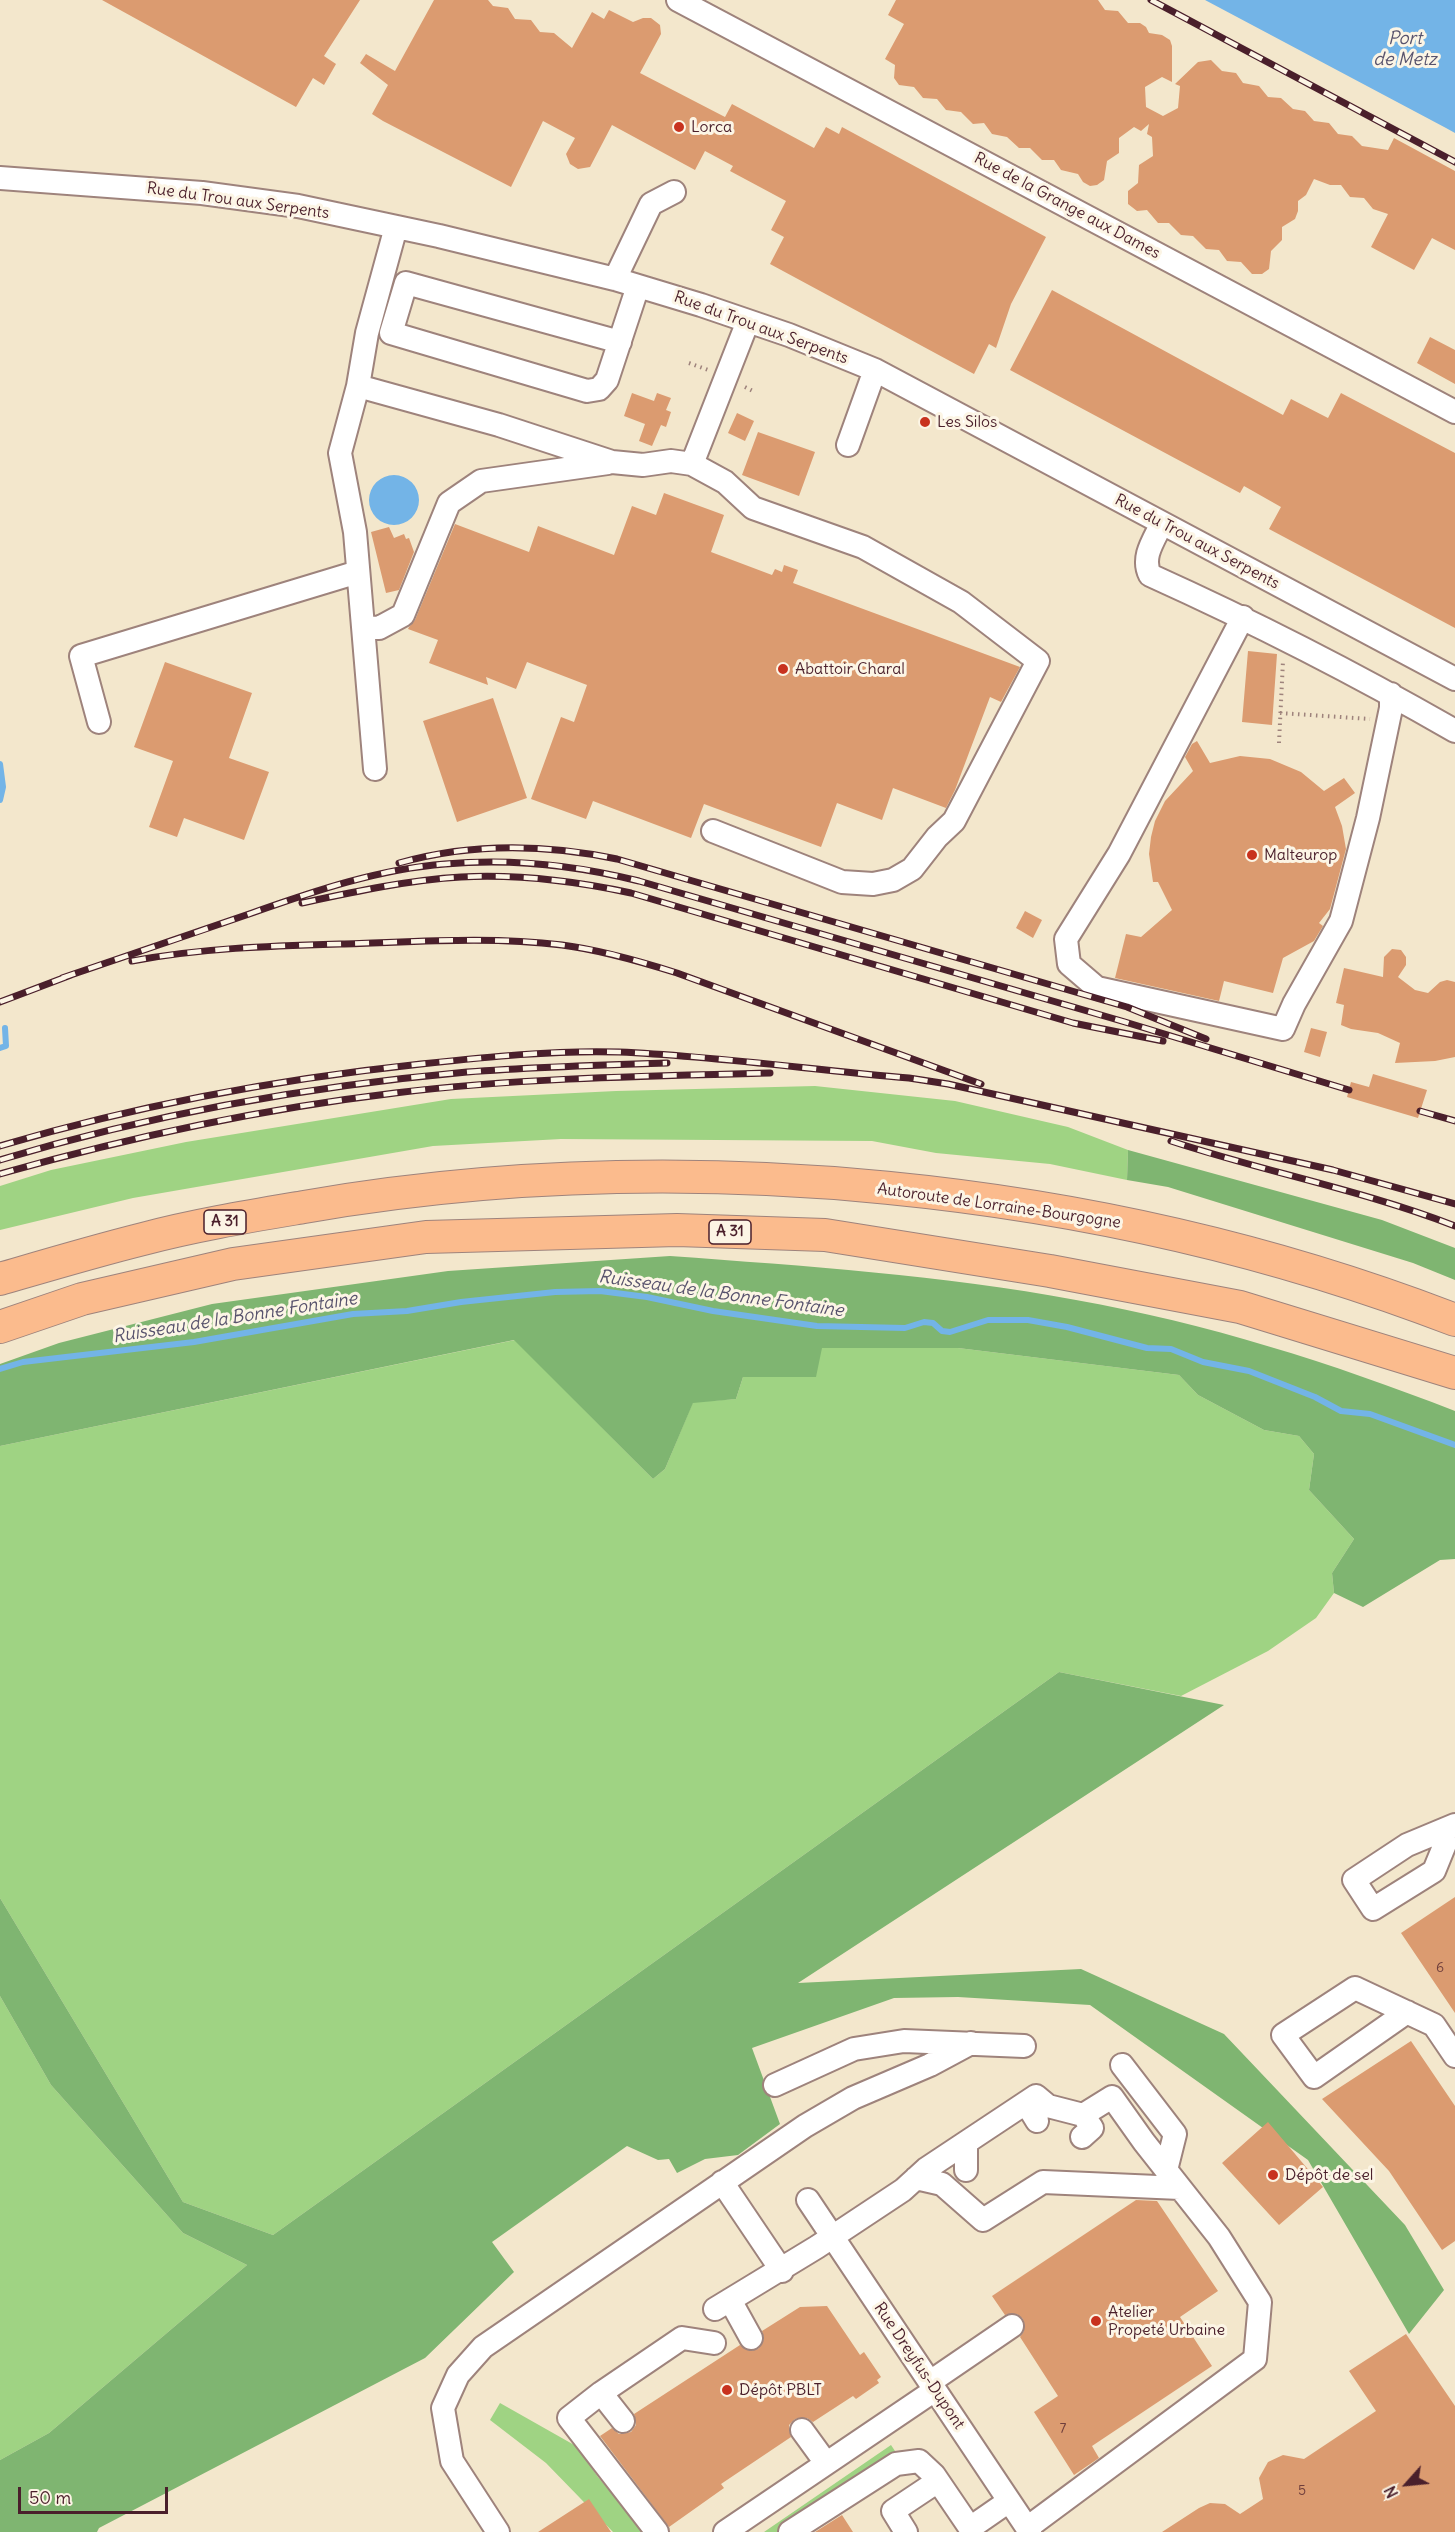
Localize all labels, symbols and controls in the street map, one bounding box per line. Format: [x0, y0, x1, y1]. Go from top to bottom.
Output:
water label: Port de Metz [1373, 28, 1437, 70]
place label: Lorca [691, 117, 732, 137]
marker: Lorca [672, 120, 686, 134]
street label: Rue de la Grange aux Dames [971, 149, 1163, 263]
street label: Rue du Trou aux Serpents [146, 179, 330, 223]
street label: Rue du Trou aux Serpents [671, 288, 851, 368]
place label: Les Silos [937, 412, 997, 432]
marker: Les Silos [918, 415, 932, 429]
street label: Rue du Trou aux Serpents [1111, 490, 1283, 594]
place label: Abattoir Charal [795, 659, 905, 679]
marker: Abattoir Charal [776, 662, 790, 676]
place label: Malteurop [1264, 845, 1337, 865]
marker: Malteurop [1245, 848, 1259, 862]
street label: Autoroute de Lorraine-Bourgogne [876, 1179, 1122, 1233]
road number: A 31 [204, 1210, 246, 1234]
road number: A 31 [709, 1220, 751, 1244]
water label: Ruisseau de la Bonne Fontaine [597, 1266, 845, 1322]
water label: Ruisseau de la Bonne Fontaine [111, 1288, 359, 1348]
house number: 6 [1436, 1960, 1444, 1976]
place label: Dépôt de sel [1285, 2165, 1373, 2185]
marker: Dépôt de sel [1266, 2168, 1280, 2182]
street label: Rue Dreyfus-Dupont [869, 2299, 969, 2433]
place label: Atelier Propeté Urbaine [1108, 2302, 1225, 2340]
marker: Atelier Propeté Urbaine [1089, 2314, 1103, 2328]
place label: Dépôt PBLT [739, 2380, 822, 2400]
marker: Dépôt PBLT [720, 2383, 734, 2397]
house number: 7 [1060, 2421, 1066, 2437]
north arrow [1377, 2454, 1437, 2514]
scale bar [21, 2475, 171, 2513]
house number: 5 [1298, 2483, 1306, 2499]
text: N [1380, 2483, 1402, 2502]
text: 50 m [29, 2486, 71, 2509]

